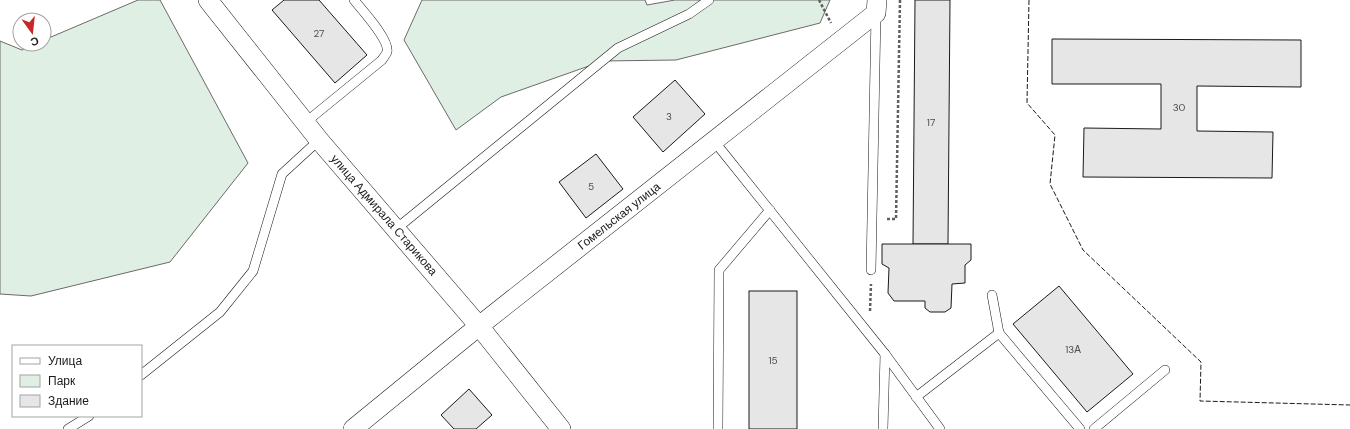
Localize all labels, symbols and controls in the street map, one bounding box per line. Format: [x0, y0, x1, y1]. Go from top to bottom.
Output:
north arrow [12, 12, 52, 52]
house number: 27 [314, 27, 324, 40]
text: С [29, 34, 40, 49]
house number: 30 [1173, 101, 1186, 114]
house number: 3 [666, 110, 672, 123]
house number: 17 [927, 116, 935, 129]
street label: улица Адмирала Старикова [327, 151, 441, 279]
street label: Гомельская улица [574, 178, 664, 253]
house number: 5 [588, 180, 594, 193]
house number: 13А [1065, 343, 1081, 356]
legend [12, 345, 142, 417]
text: Улица [48, 353, 82, 369]
house number: 15 [768, 354, 778, 367]
text: Парк [48, 373, 76, 389]
text: Здание [48, 393, 89, 409]

